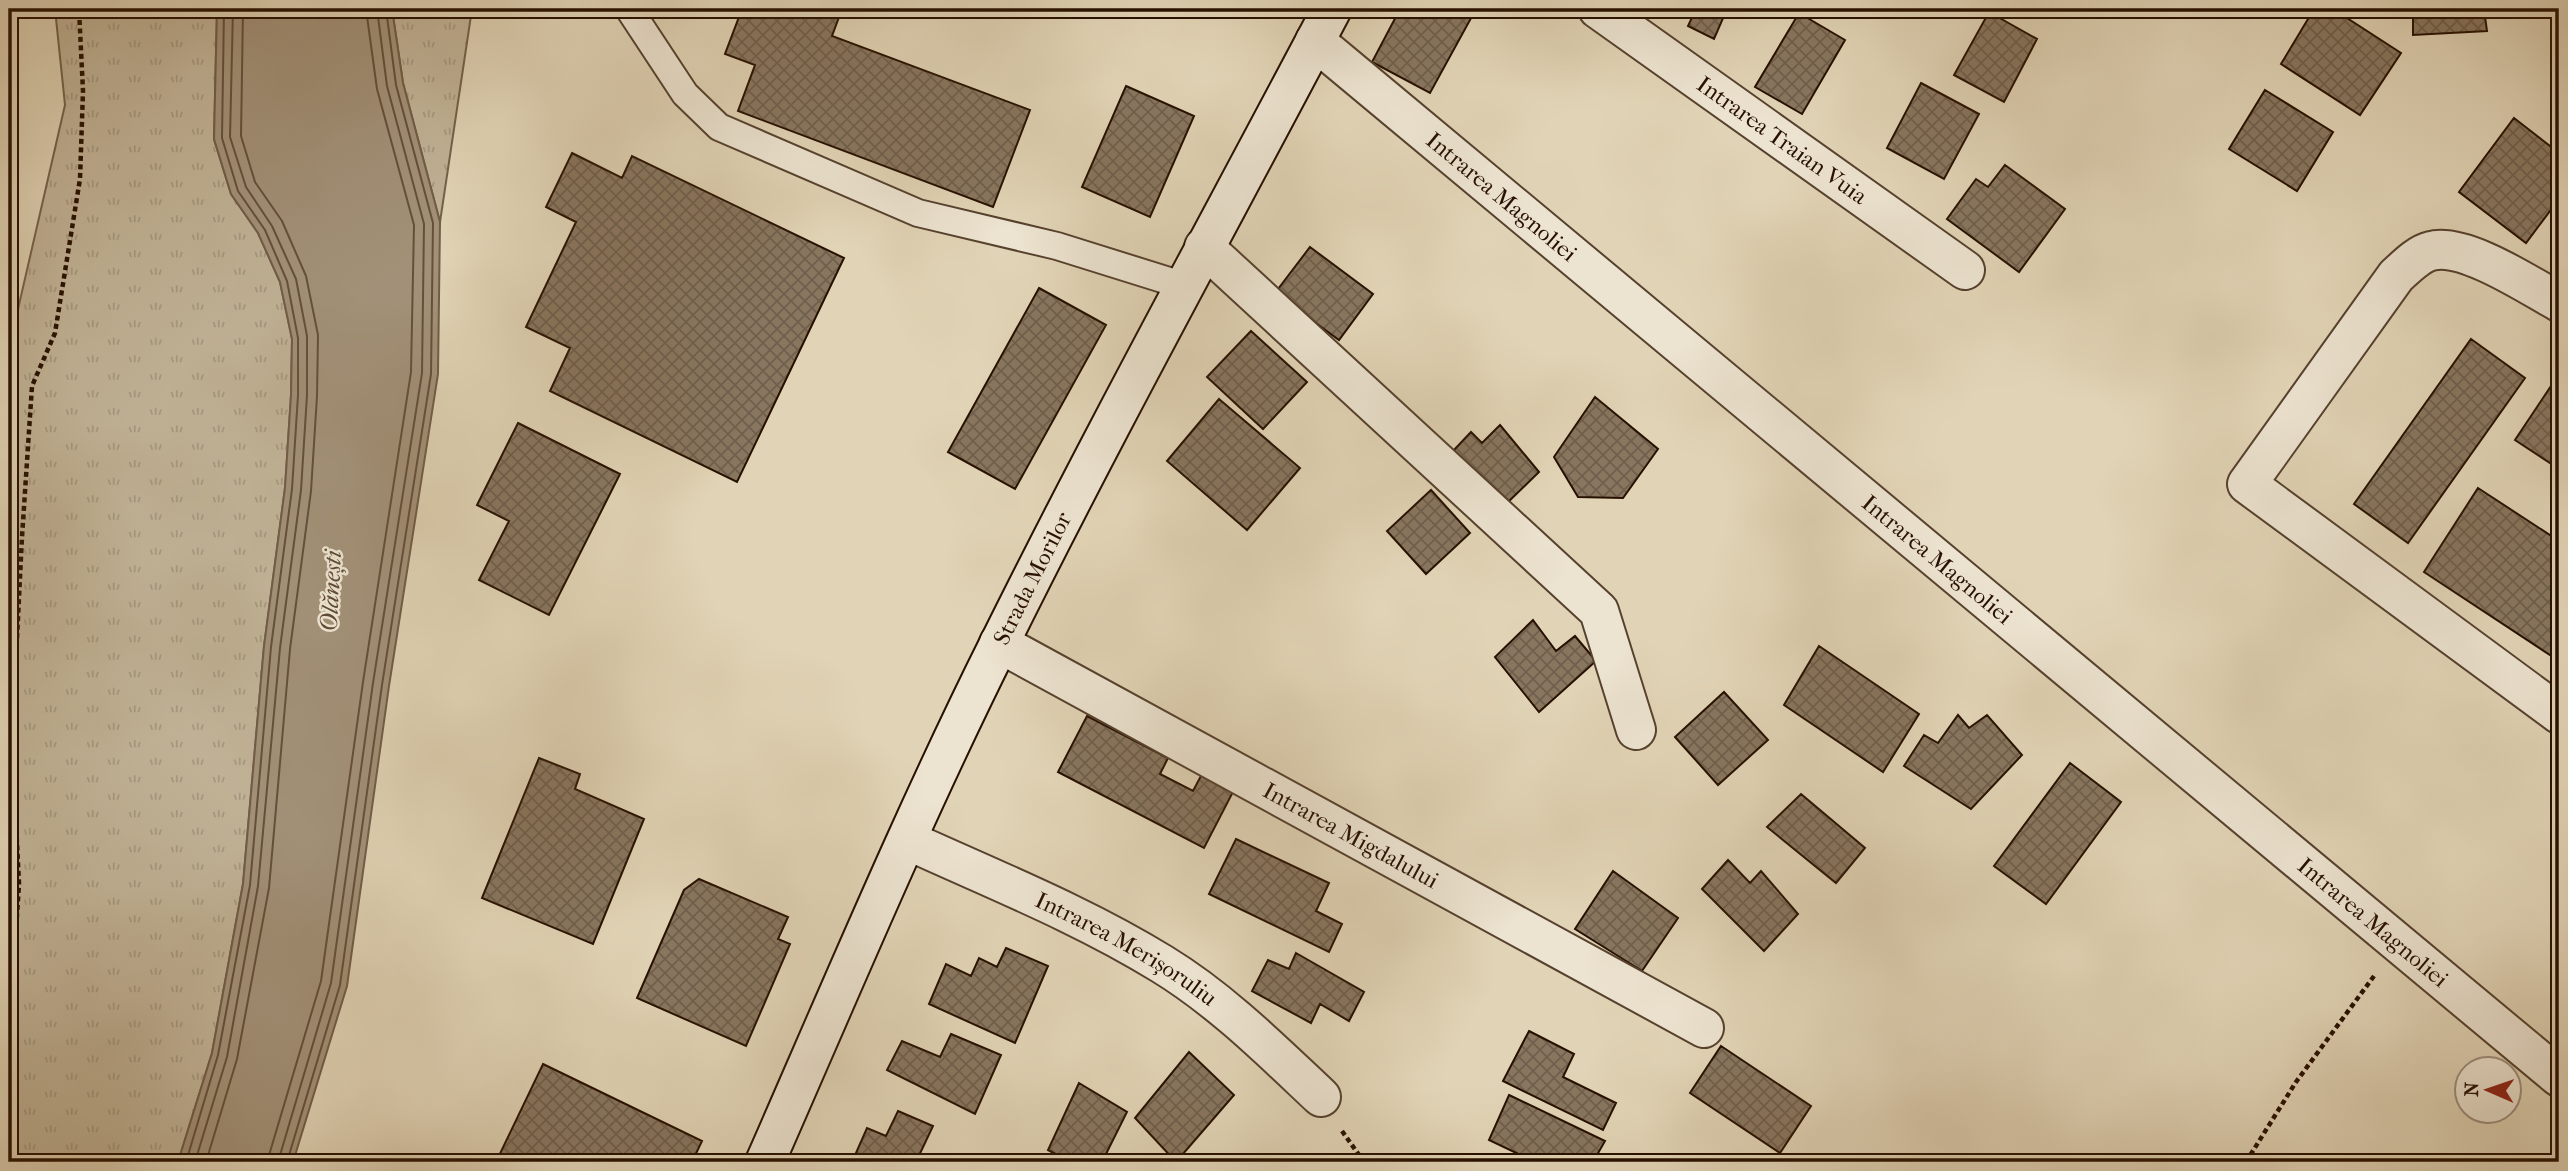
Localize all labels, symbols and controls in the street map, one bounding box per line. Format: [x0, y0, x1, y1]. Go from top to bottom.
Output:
street label: Intrarea Traian Vuia [1692, 71, 1873, 210]
street label: Intrarea Magnoliei [1421, 127, 1582, 267]
street label: Intrarea Magnoliei [1856, 489, 2018, 630]
street label: Strada Morilor [988, 508, 1077, 649]
water label: Olănești [315, 548, 347, 632]
street label: Intrarea Migdalului [1258, 777, 1443, 894]
street label: Intrarea Magnoliei [2292, 852, 2454, 993]
street label: Intrarea Merișoruliu [1031, 887, 1222, 1012]
north arrow [2452, 1056, 2522, 1126]
text: N [2461, 1081, 2483, 1097]

